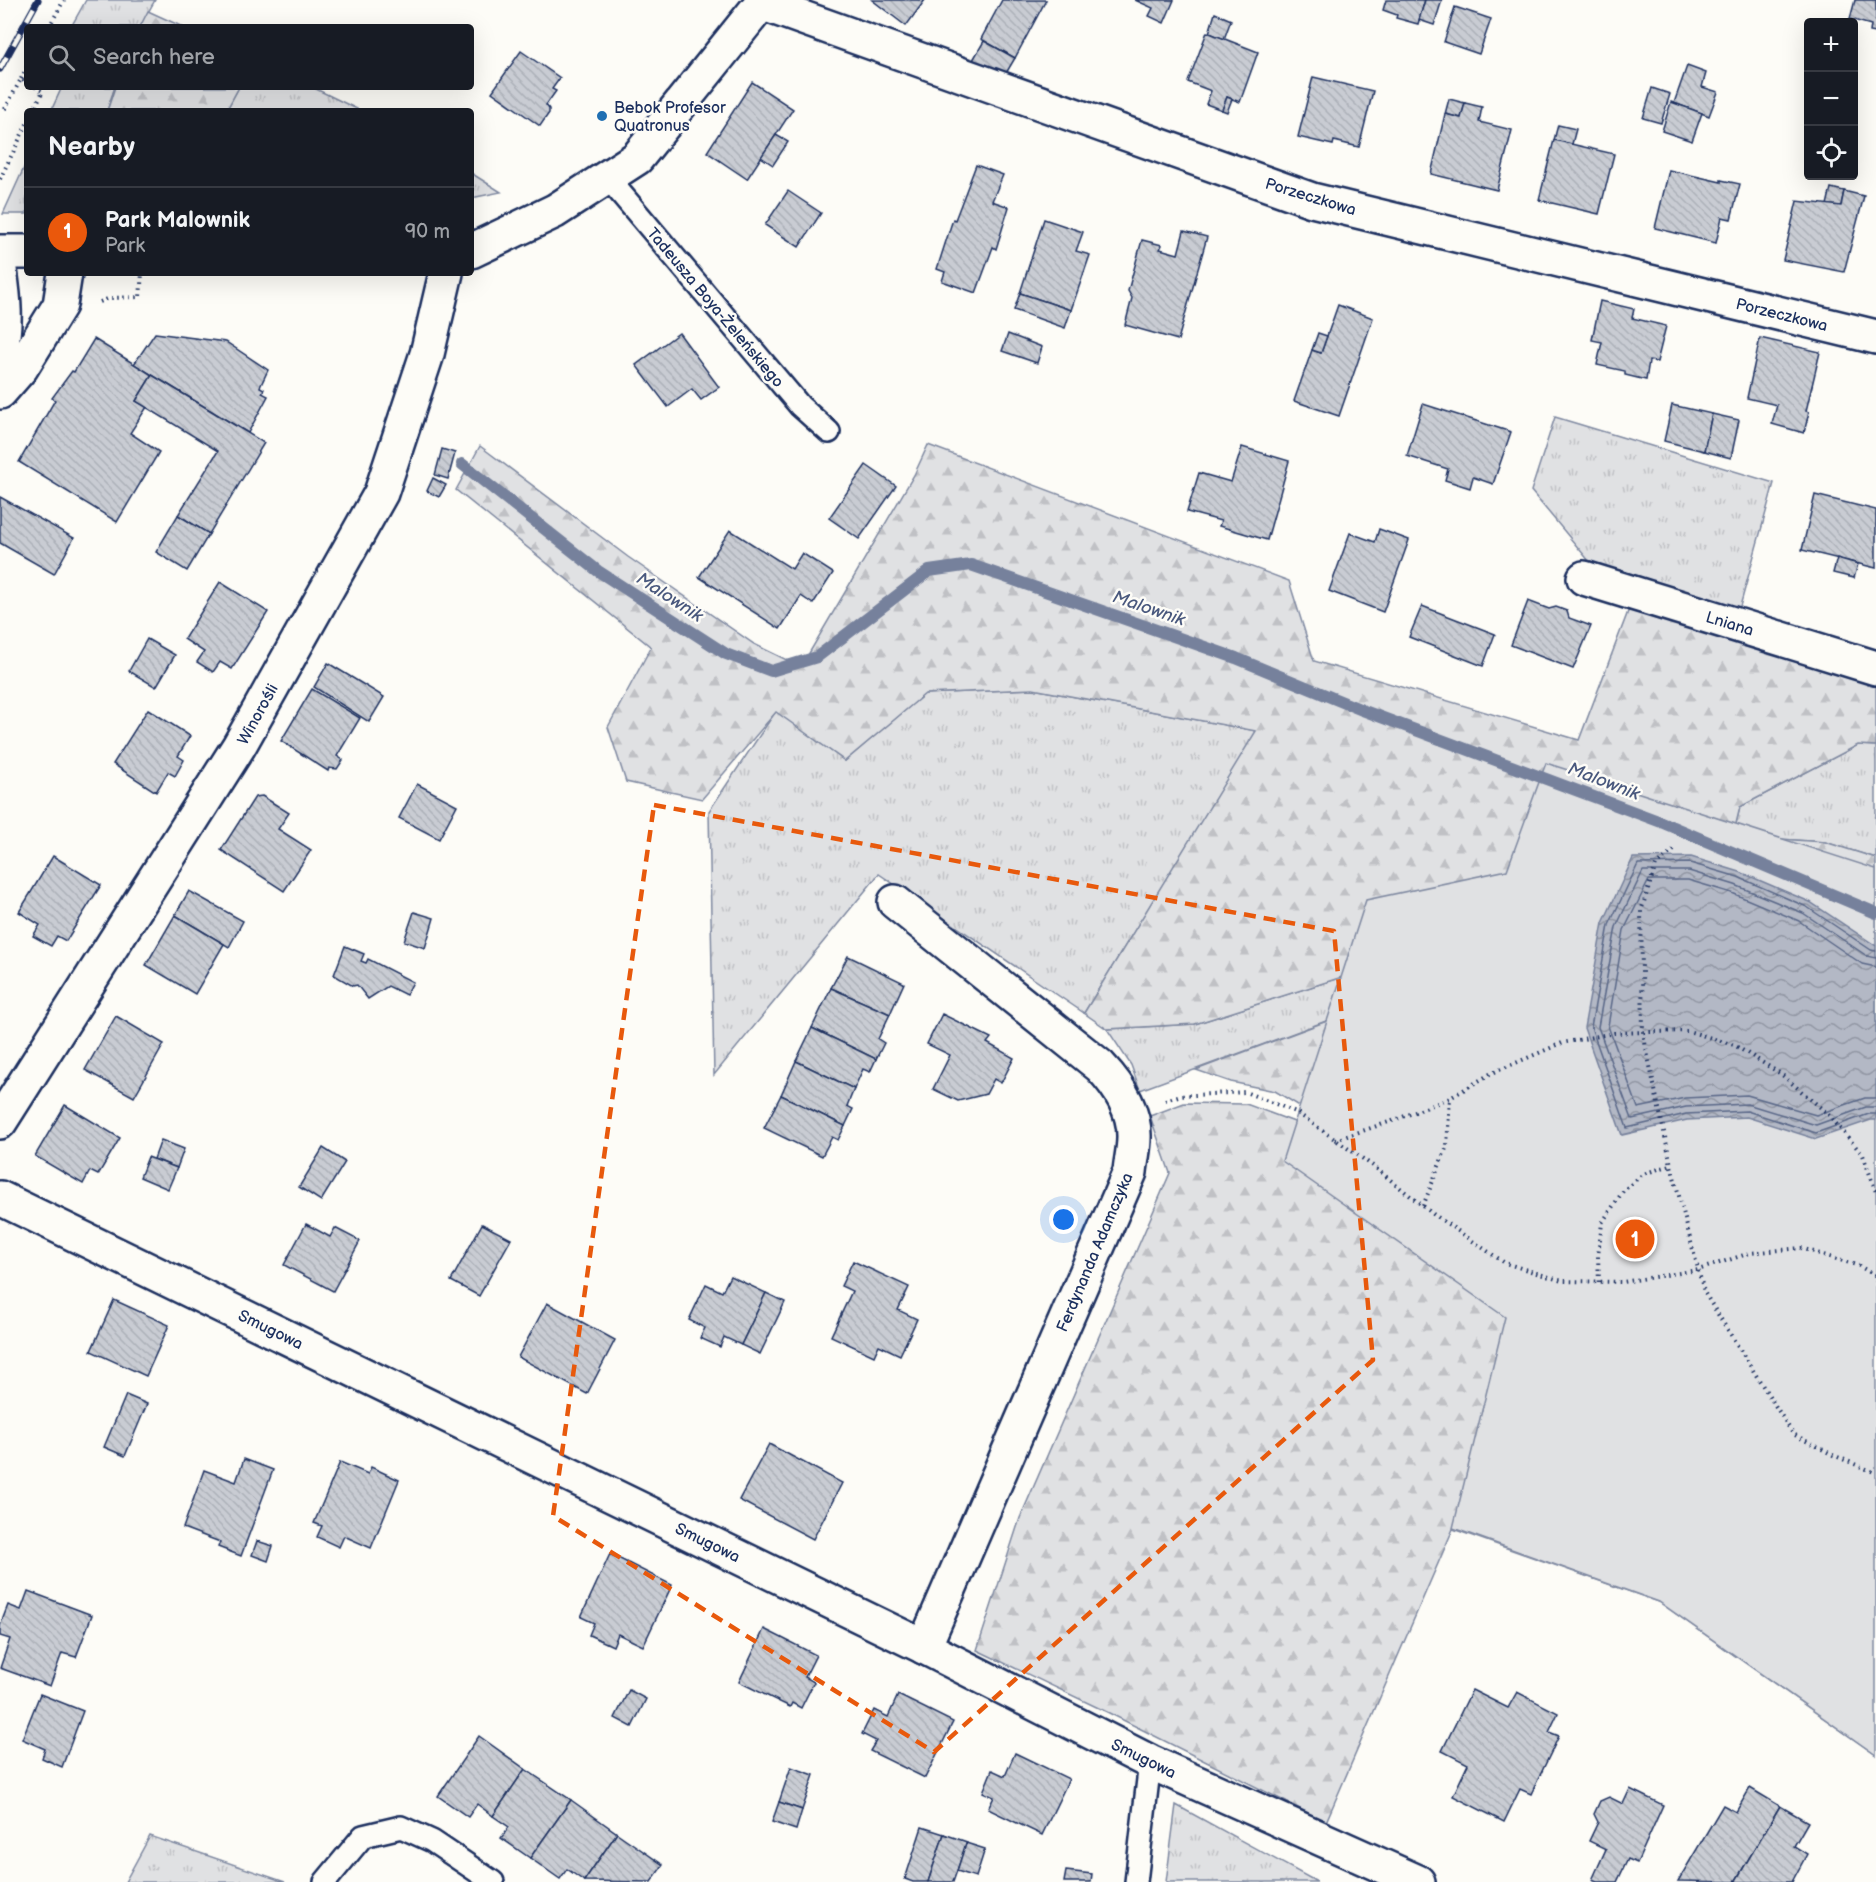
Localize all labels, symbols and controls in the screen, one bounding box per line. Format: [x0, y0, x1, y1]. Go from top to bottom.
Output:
map controls [1804, 18, 1858, 180]
button: + [1804, 18, 1858, 72]
search box [24, 24, 474, 90]
icon: search [45, 41, 78, 74]
text: Search here [93, 44, 215, 71]
button: − [1804, 72, 1858, 126]
place label: Bebok Profesor Quatronus [614, 99, 726, 136]
marker: Bebok Profesor Quatronus [595, 109, 609, 123]
button: locate [1804, 126, 1858, 180]
text: Nearby [48, 132, 135, 163]
street label: Porzeczkowa [1263, 175, 1358, 220]
text: Park Malownik [105, 207, 250, 234]
text: 1 [63, 220, 72, 244]
text: 90 m [405, 220, 450, 244]
street label: Tadeusza Boya-Żeleńskiego [642, 223, 789, 392]
text: Park [105, 234, 145, 258]
street label: Porzeczkowa [1734, 295, 1829, 336]
water label: Malownik [632, 568, 708, 627]
water label: Malownik [1110, 586, 1189, 631]
street label: Lniana [1703, 608, 1756, 641]
street label: Winorośli [234, 681, 283, 748]
water label: Malownik [1565, 758, 1644, 805]
street label: Ferdynanda Adamczyka [1053, 1170, 1138, 1335]
your location [1049, 1205, 1078, 1234]
pin: 1 [1616, 1216, 1654, 1262]
street label: Smugowa [235, 1307, 306, 1354]
street label: Smugowa [672, 1520, 743, 1567]
street label: Smugowa [1108, 1736, 1179, 1783]

